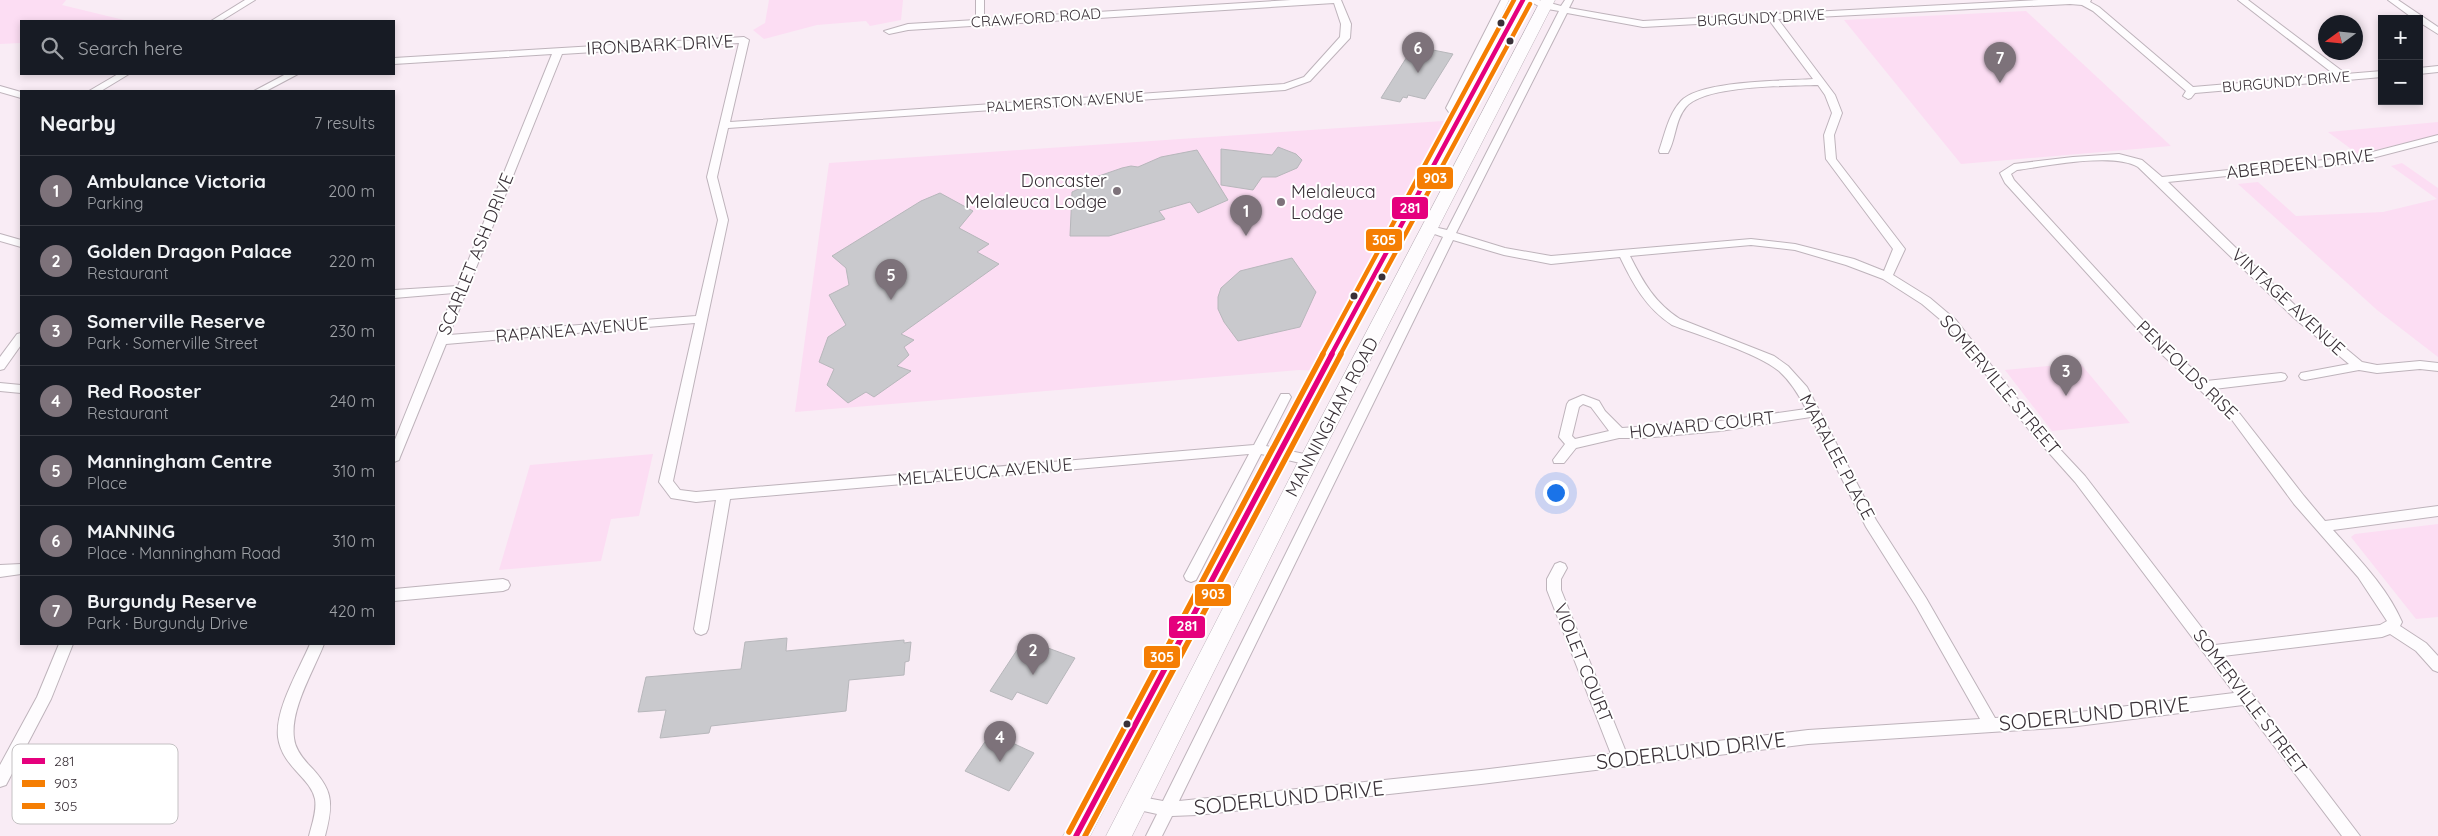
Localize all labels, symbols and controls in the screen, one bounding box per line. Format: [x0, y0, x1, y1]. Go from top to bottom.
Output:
street label: CRAWFORD ROAD [970, 3, 1102, 32]
street label: BURGUNDY DRIVE [1696, 5, 1826, 30]
north arrow [2318, 15, 2363, 60]
map controls [2378, 15, 2423, 105]
button: + [2378, 15, 2423, 60]
unlabelled marker [1496, 18, 1506, 28]
search box [20, 20, 395, 75]
street label: IRONBARK DRIVE [586, 29, 734, 60]
pin: 6 [1402, 32, 1434, 73]
icon: search [38, 34, 66, 62]
text: Search here [78, 36, 183, 60]
unlabelled marker [1505, 36, 1515, 46]
pin: 7 [1984, 42, 2016, 83]
button: − [2378, 60, 2423, 105]
street label: BURGUNDY DRIVE [2221, 66, 2351, 97]
street label: PALMERSTON AVENUE [986, 87, 1144, 116]
text: Nearby [40, 110, 116, 136]
text: 7 results [314, 113, 375, 133]
street label: ABERDEEN DRIVE [2225, 143, 2375, 184]
line badge: 903 [1416, 166, 1454, 190]
text: Ambulance Victoria [87, 169, 266, 193]
place label: Doncaster Melaleuca Lodge [965, 169, 1107, 213]
text: 903 [1423, 169, 1447, 187]
street label: SCARLET ASH DRIVE [433, 170, 519, 338]
place label: Melaleuca Lodge [1291, 180, 1376, 224]
text: 1 [53, 181, 59, 201]
text: 200 m [328, 181, 375, 201]
marker: Doncaster Melaleuca Lodge [1111, 185, 1123, 197]
text: Parking [87, 193, 144, 213]
pin: 1 [1230, 195, 1262, 236]
marker: Melaleuca Lodge [1275, 196, 1287, 208]
line badge: 281 [1391, 196, 1429, 220]
text: 281 [1399, 199, 1421, 217]
line badge: 305 [1365, 228, 1403, 252]
text: 305 [1372, 231, 1396, 249]
text: Golden Dragon Palace [87, 239, 292, 263]
street label: VINTAGE AVENUE [2227, 243, 2350, 360]
text: 2 [51, 251, 61, 271]
text: 220 m [329, 251, 375, 271]
pin: 5 [875, 259, 907, 300]
text: Restaurant [87, 263, 169, 283]
unlabelled marker [1377, 272, 1387, 282]
unlabelled marker [1349, 291, 1359, 301]
text: Somerville Reserve [87, 309, 265, 333]
street label: SOMERVILLE STREET [1935, 310, 2066, 460]
street label: RAPANEA AVENUE [494, 311, 649, 348]
street label: PENFOLDS RISE [2132, 315, 2243, 424]
text: 3 [52, 321, 60, 341]
text: 230 m [329, 321, 375, 341]
text: Park · Somerville Street [87, 333, 258, 353]
street label: MANNINGHAM ROAD [1280, 333, 1383, 500]
pin: 3 [2050, 355, 2082, 396]
text: Red Rooster [87, 379, 201, 403]
street label: MARALEE PLACE [1795, 390, 1880, 524]
text: 4 [51, 391, 61, 411]
text: 240 m [329, 391, 375, 411]
text: Restaurant [87, 403, 169, 423]
street label: HOWARD COURT [1628, 405, 1776, 444]
text: Manningham Centre [87, 449, 272, 473]
street label: MELALEUCA AVENUE [896, 452, 1073, 491]
text: 5 [51, 461, 61, 481]
text: 310 m [332, 461, 375, 481]
text: Place [87, 473, 127, 493]
your location [1543, 480, 1569, 506]
text: MANNING [87, 519, 175, 543]
text: 6 [52, 531, 60, 551]
text: 310 m [332, 531, 375, 551]
text: Place · Manningham Road [87, 543, 281, 563]
line badge: 903 [1194, 583, 1232, 607]
text: 903 [1201, 585, 1225, 603]
text: Burgundy Reserve [87, 589, 257, 613]
street label: VIOLET COURT [1549, 600, 1618, 726]
text: 7 [52, 601, 60, 621]
text: 420 m [329, 601, 375, 621]
text: Park · Burgundy Drive [87, 613, 248, 633]
line badge: 281 [1168, 615, 1206, 639]
text: 281 [1176, 617, 1198, 635]
street label: SOMERVILLE STREET [2188, 625, 2313, 779]
pin: 2 [1017, 634, 1049, 675]
line badge: 305 [1143, 645, 1181, 669]
text: 305 [1150, 648, 1174, 666]
street label: SODERLUND DRIVE [1997, 690, 2190, 736]
unlabelled marker [1122, 719, 1132, 729]
pin: 4 [984, 721, 1016, 762]
street label: SODERLUND DRIVE [1594, 725, 1787, 775]
legend [12, 744, 178, 824]
text: 281 [54, 752, 75, 770]
text: 903 [54, 774, 77, 792]
street label: SODERLUND DRIVE [1192, 774, 1385, 820]
text: 305 [54, 797, 77, 815]

